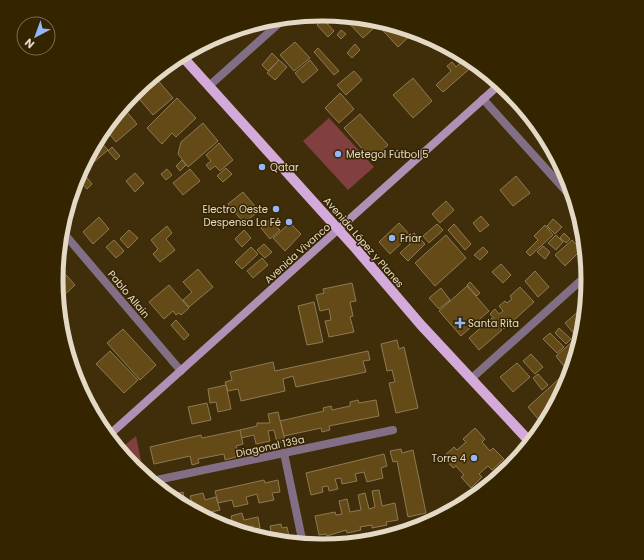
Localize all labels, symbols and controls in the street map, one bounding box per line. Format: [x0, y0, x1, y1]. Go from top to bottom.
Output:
north arrow [16, 16, 56, 56]
text: N [21, 35, 38, 52]
place label: Metegol Fútbol 5 [346, 147, 429, 162]
marker: Metegol Fútbol 5 [333, 149, 343, 159]
place label: Qatar [270, 160, 299, 175]
marker: Qatar [257, 162, 267, 172]
street label: Avenida López y Planes [320, 194, 407, 291]
place label: Electro Oeste [203, 202, 268, 217]
marker: Electro Oeste [271, 204, 281, 214]
place label: Despensa La Fé [204, 215, 281, 230]
marker: Despensa La Fé [284, 217, 294, 227]
street label: Avenida Vivanco [261, 220, 334, 287]
place label: Fríar [400, 231, 422, 246]
marker: Fríar [387, 233, 397, 243]
street label: Pablo Allain [104, 267, 153, 321]
place label: Santa Rita [468, 316, 519, 331]
marker: Santa Rita [455, 318, 465, 328]
street label: Diagonal 139a [234, 432, 306, 461]
place label: Torre 4 [432, 451, 466, 466]
marker: Torre 4 [469, 453, 479, 463]

